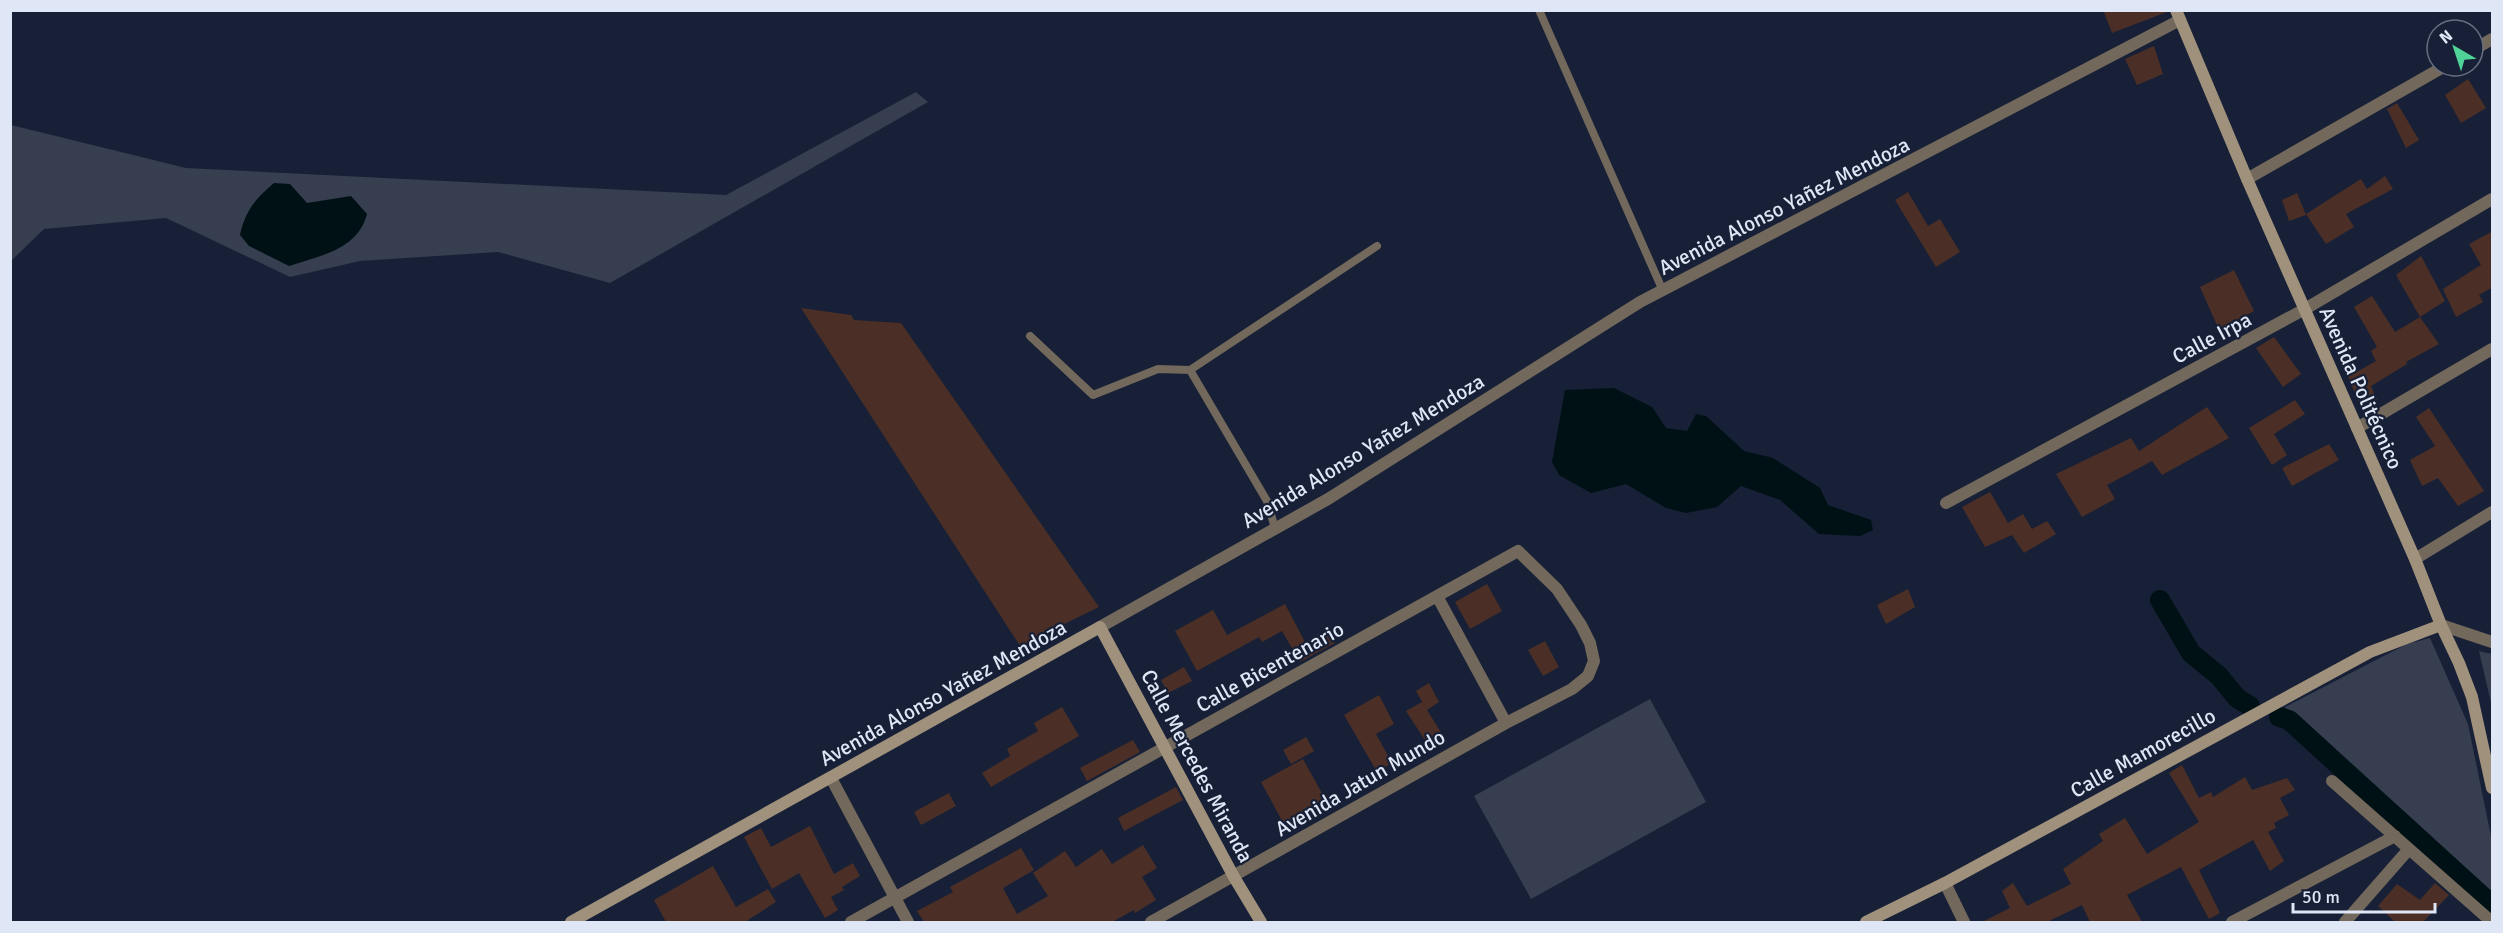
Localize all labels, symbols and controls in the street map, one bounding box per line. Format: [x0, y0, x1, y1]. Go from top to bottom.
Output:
north arrow [2425, 18, 2485, 78]
text: N [2436, 26, 2457, 48]
street label: Avenida Alonso Yañez Mendoza [1654, 131, 1914, 281]
street label: Avenida Politécnico [2314, 303, 2408, 473]
street label: Calle Irpa [2168, 306, 2256, 370]
street label: Avenida Alonso Yañez Mendoza [1237, 368, 1489, 534]
street label: Avenida Alonso Yañez Mendoza [815, 614, 1071, 772]
street label: Calle Bicentenario [1192, 616, 1348, 718]
street label: Calle Mercedes Miranda [1135, 665, 1259, 867]
street label: Calle Mamorecillo [2066, 702, 2220, 804]
street label: Avenida Jatun Mundo [1270, 724, 1450, 842]
scale bar [2293, 876, 2436, 914]
text: 50 m [2302, 886, 2340, 908]

